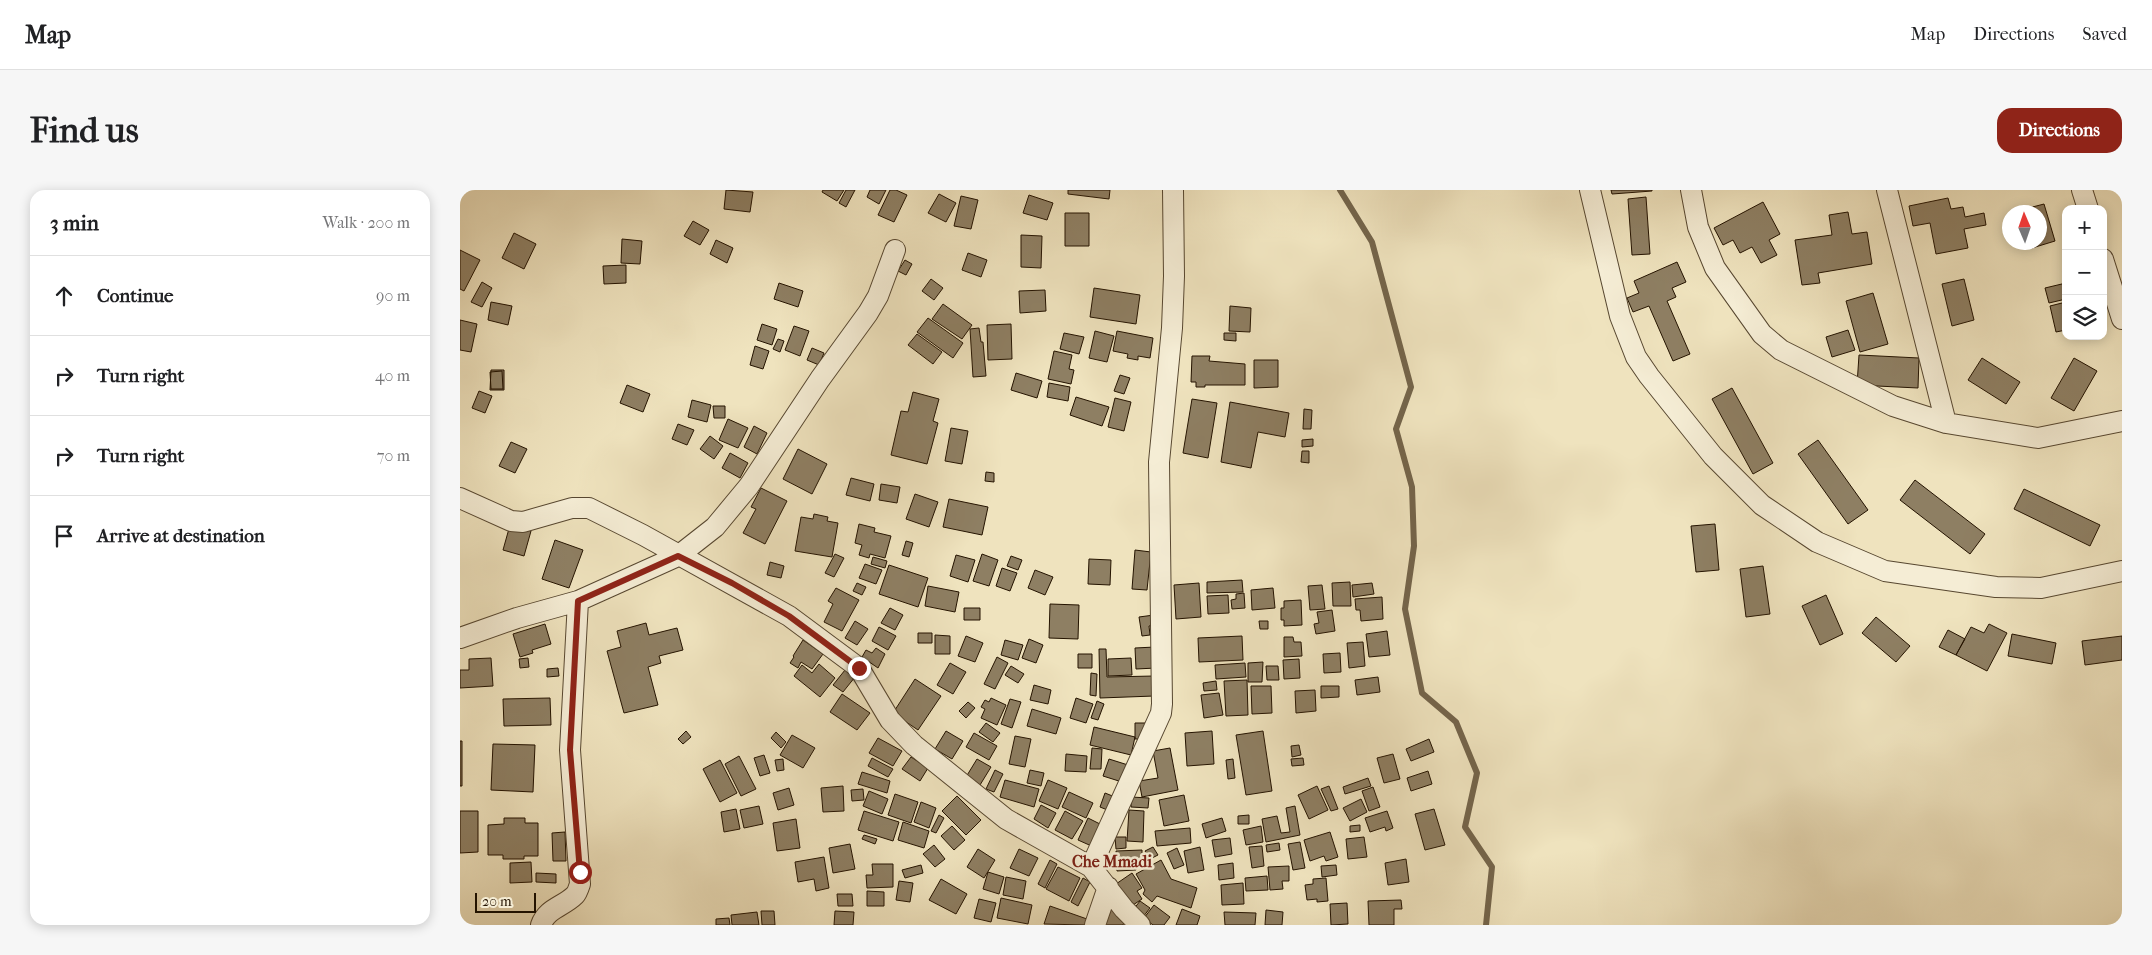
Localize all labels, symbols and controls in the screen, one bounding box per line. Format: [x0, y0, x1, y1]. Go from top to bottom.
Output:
text: Map [25, 21, 71, 49]
text: Map [1911, 24, 1945, 45]
text: Directions [1973, 24, 2054, 45]
text: Saved [2082, 24, 2127, 45]
button: Directions [1997, 108, 2122, 153]
text: Find us [30, 110, 139, 151]
north arrow [2002, 205, 2047, 250]
map controls [2062, 205, 2107, 340]
button: + [2062, 205, 2107, 250]
text: 3 min [50, 211, 99, 235]
text: Walk · 200 m [323, 213, 410, 232]
button: − [2062, 250, 2107, 295]
icon: ahead [50, 282, 78, 310]
text: Continue [97, 285, 173, 307]
text: 90 m [376, 286, 410, 305]
button: layers [2062, 295, 2107, 340]
icon: right [50, 362, 78, 390]
text: Turn right [97, 365, 184, 387]
text: 40 m [375, 366, 410, 385]
icon: right [50, 442, 78, 470]
text: Turn right [97, 445, 184, 467]
text: 70 m [377, 446, 410, 465]
icon: arrive [50, 522, 78, 550]
text: Arrive at destination [97, 525, 265, 547]
route end [848, 657, 871, 680]
district label: Che Mmadi [1072, 852, 1152, 871]
route start [569, 861, 592, 884]
scale bar [475, 890, 536, 913]
text: 20 m [482, 893, 512, 910]

